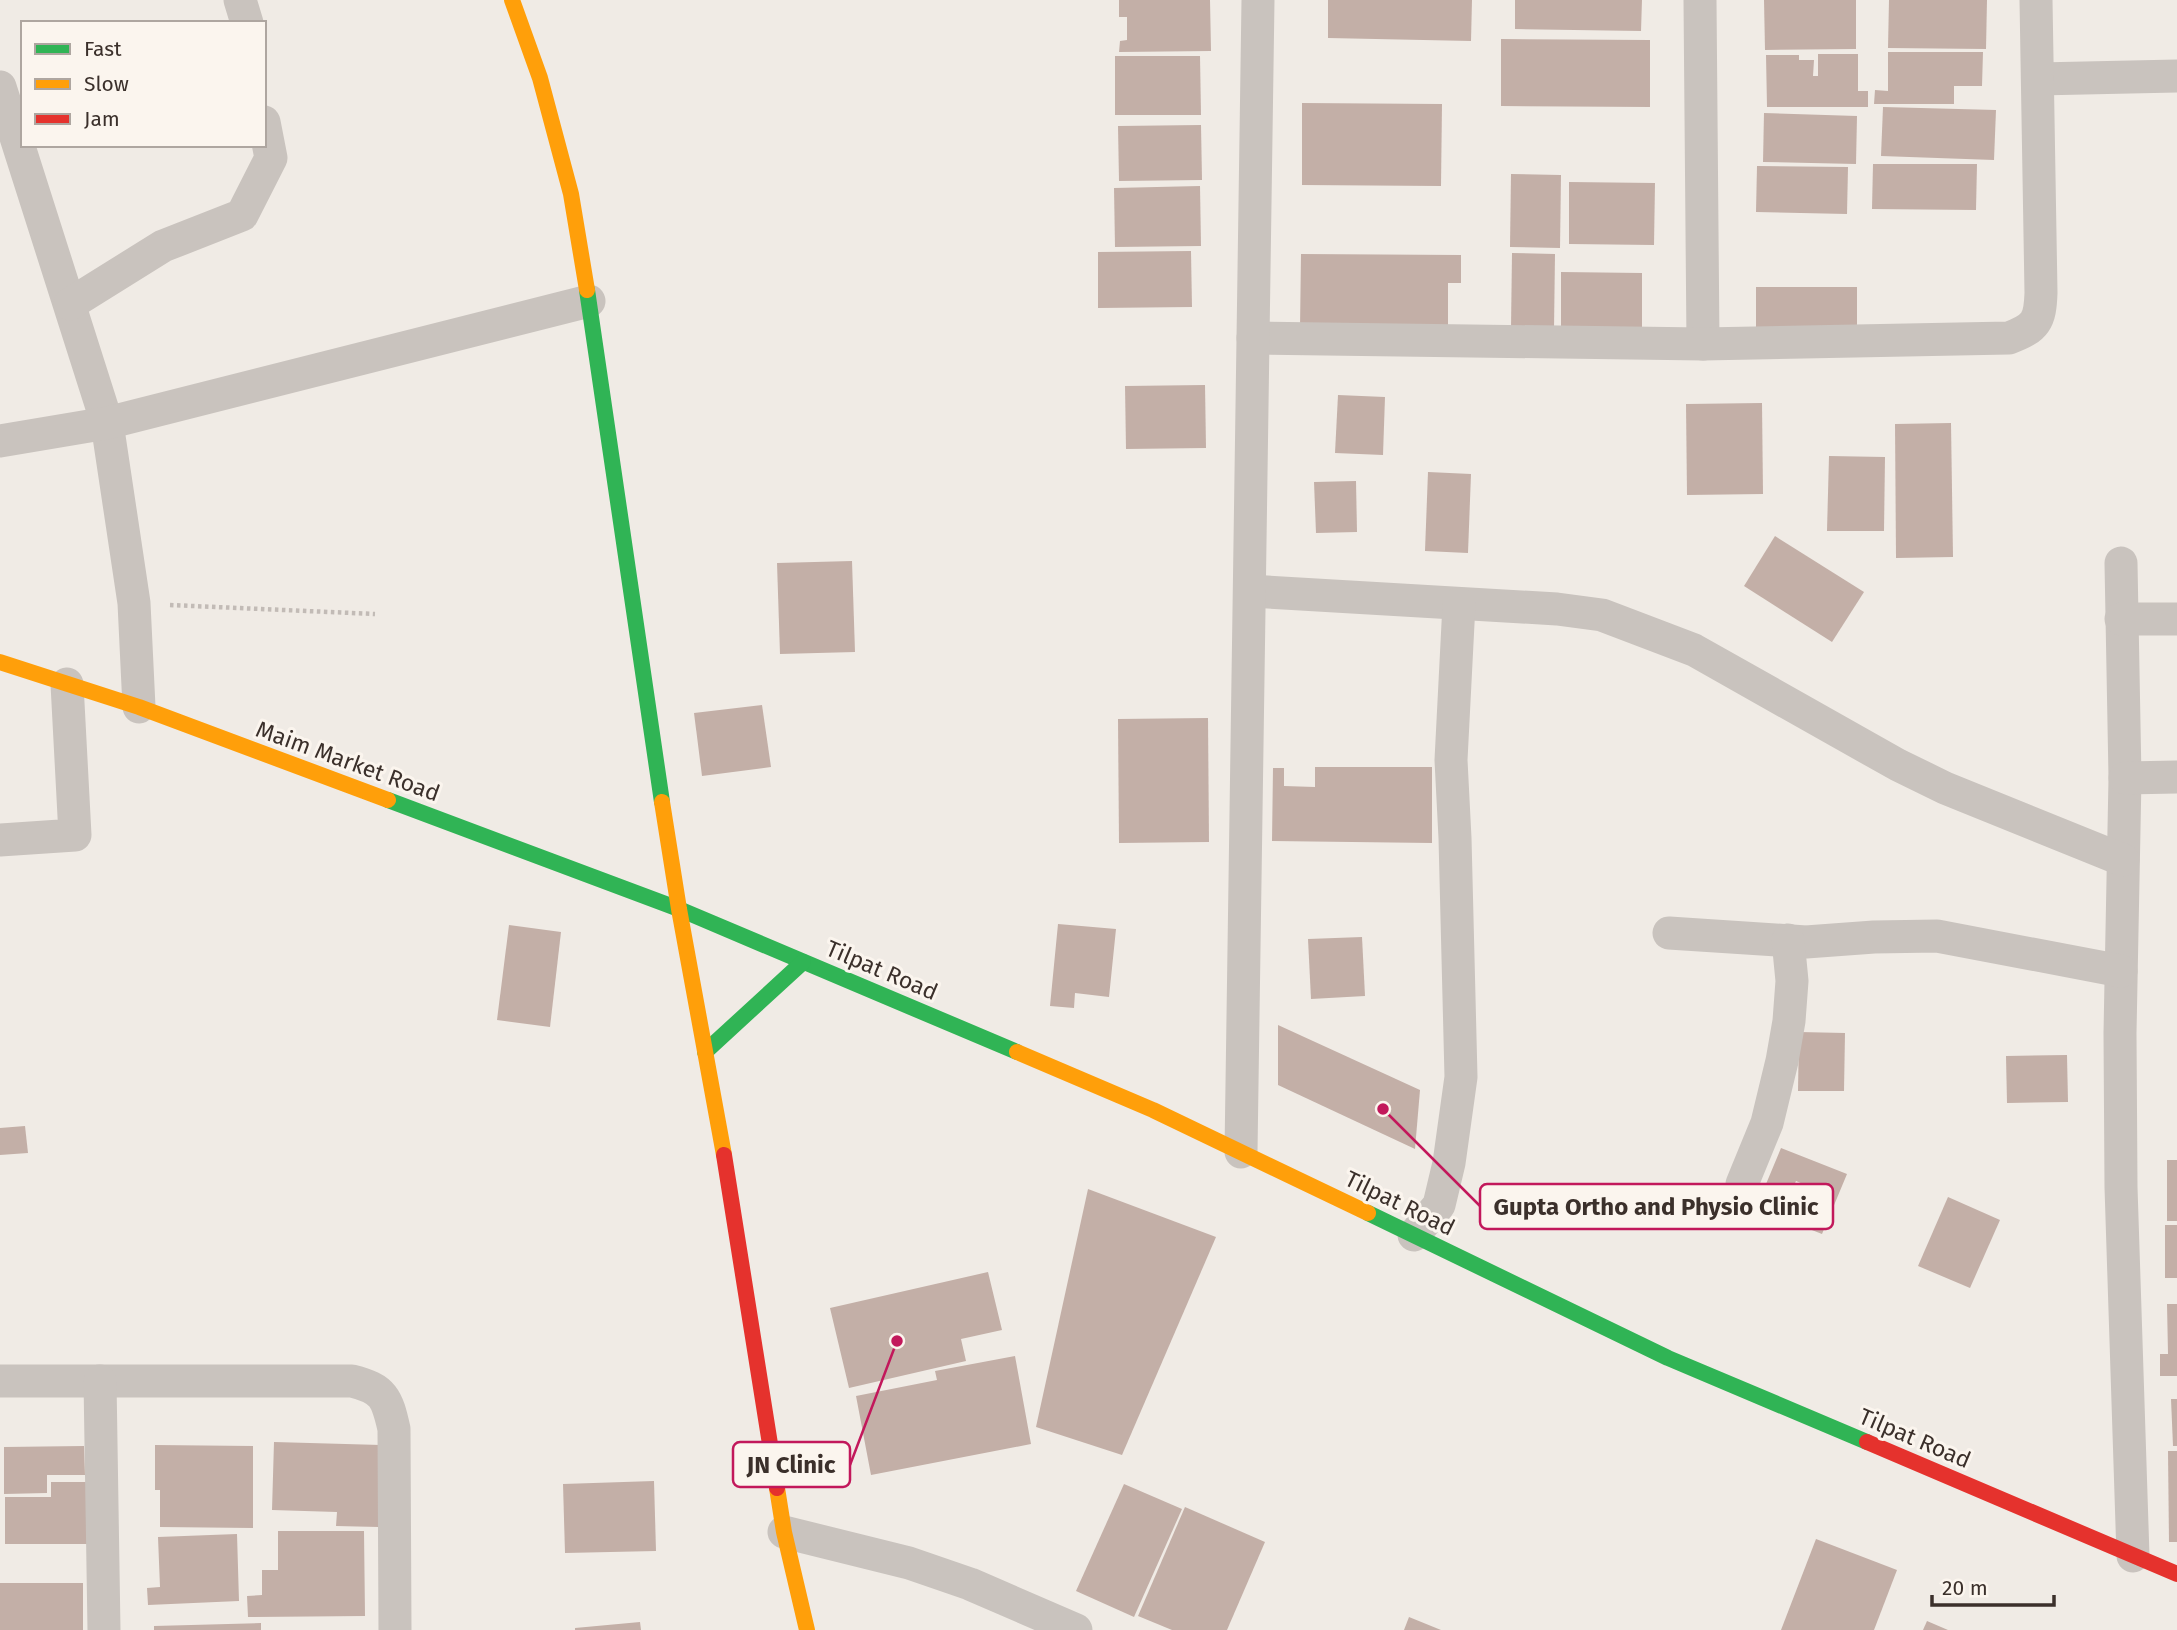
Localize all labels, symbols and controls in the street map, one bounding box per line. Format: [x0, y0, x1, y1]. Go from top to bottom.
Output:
legend [21, 21, 266, 147]
text: Fast [84, 36, 122, 62]
text: Slow [84, 71, 129, 97]
text: Jam [84, 106, 120, 132]
street label: Maim Market Road [252, 715, 444, 807]
street label: Tilpat Road [822, 934, 942, 1006]
street label: Tilpat Road [1341, 1164, 1459, 1242]
callout: Gupta Ortho and Physio Clinic [1480, 1184, 1833, 1229]
text: Gupta Ortho and Physio Clinic [1494, 1193, 1819, 1221]
street label: Tilpat Road [1855, 1402, 1975, 1474]
callout: JN Clinic [733, 1442, 850, 1487]
text: JN Clinic [746, 1451, 836, 1479]
scale bar [1932, 1564, 2054, 1608]
text: 20 m [1942, 1575, 1988, 1601]

